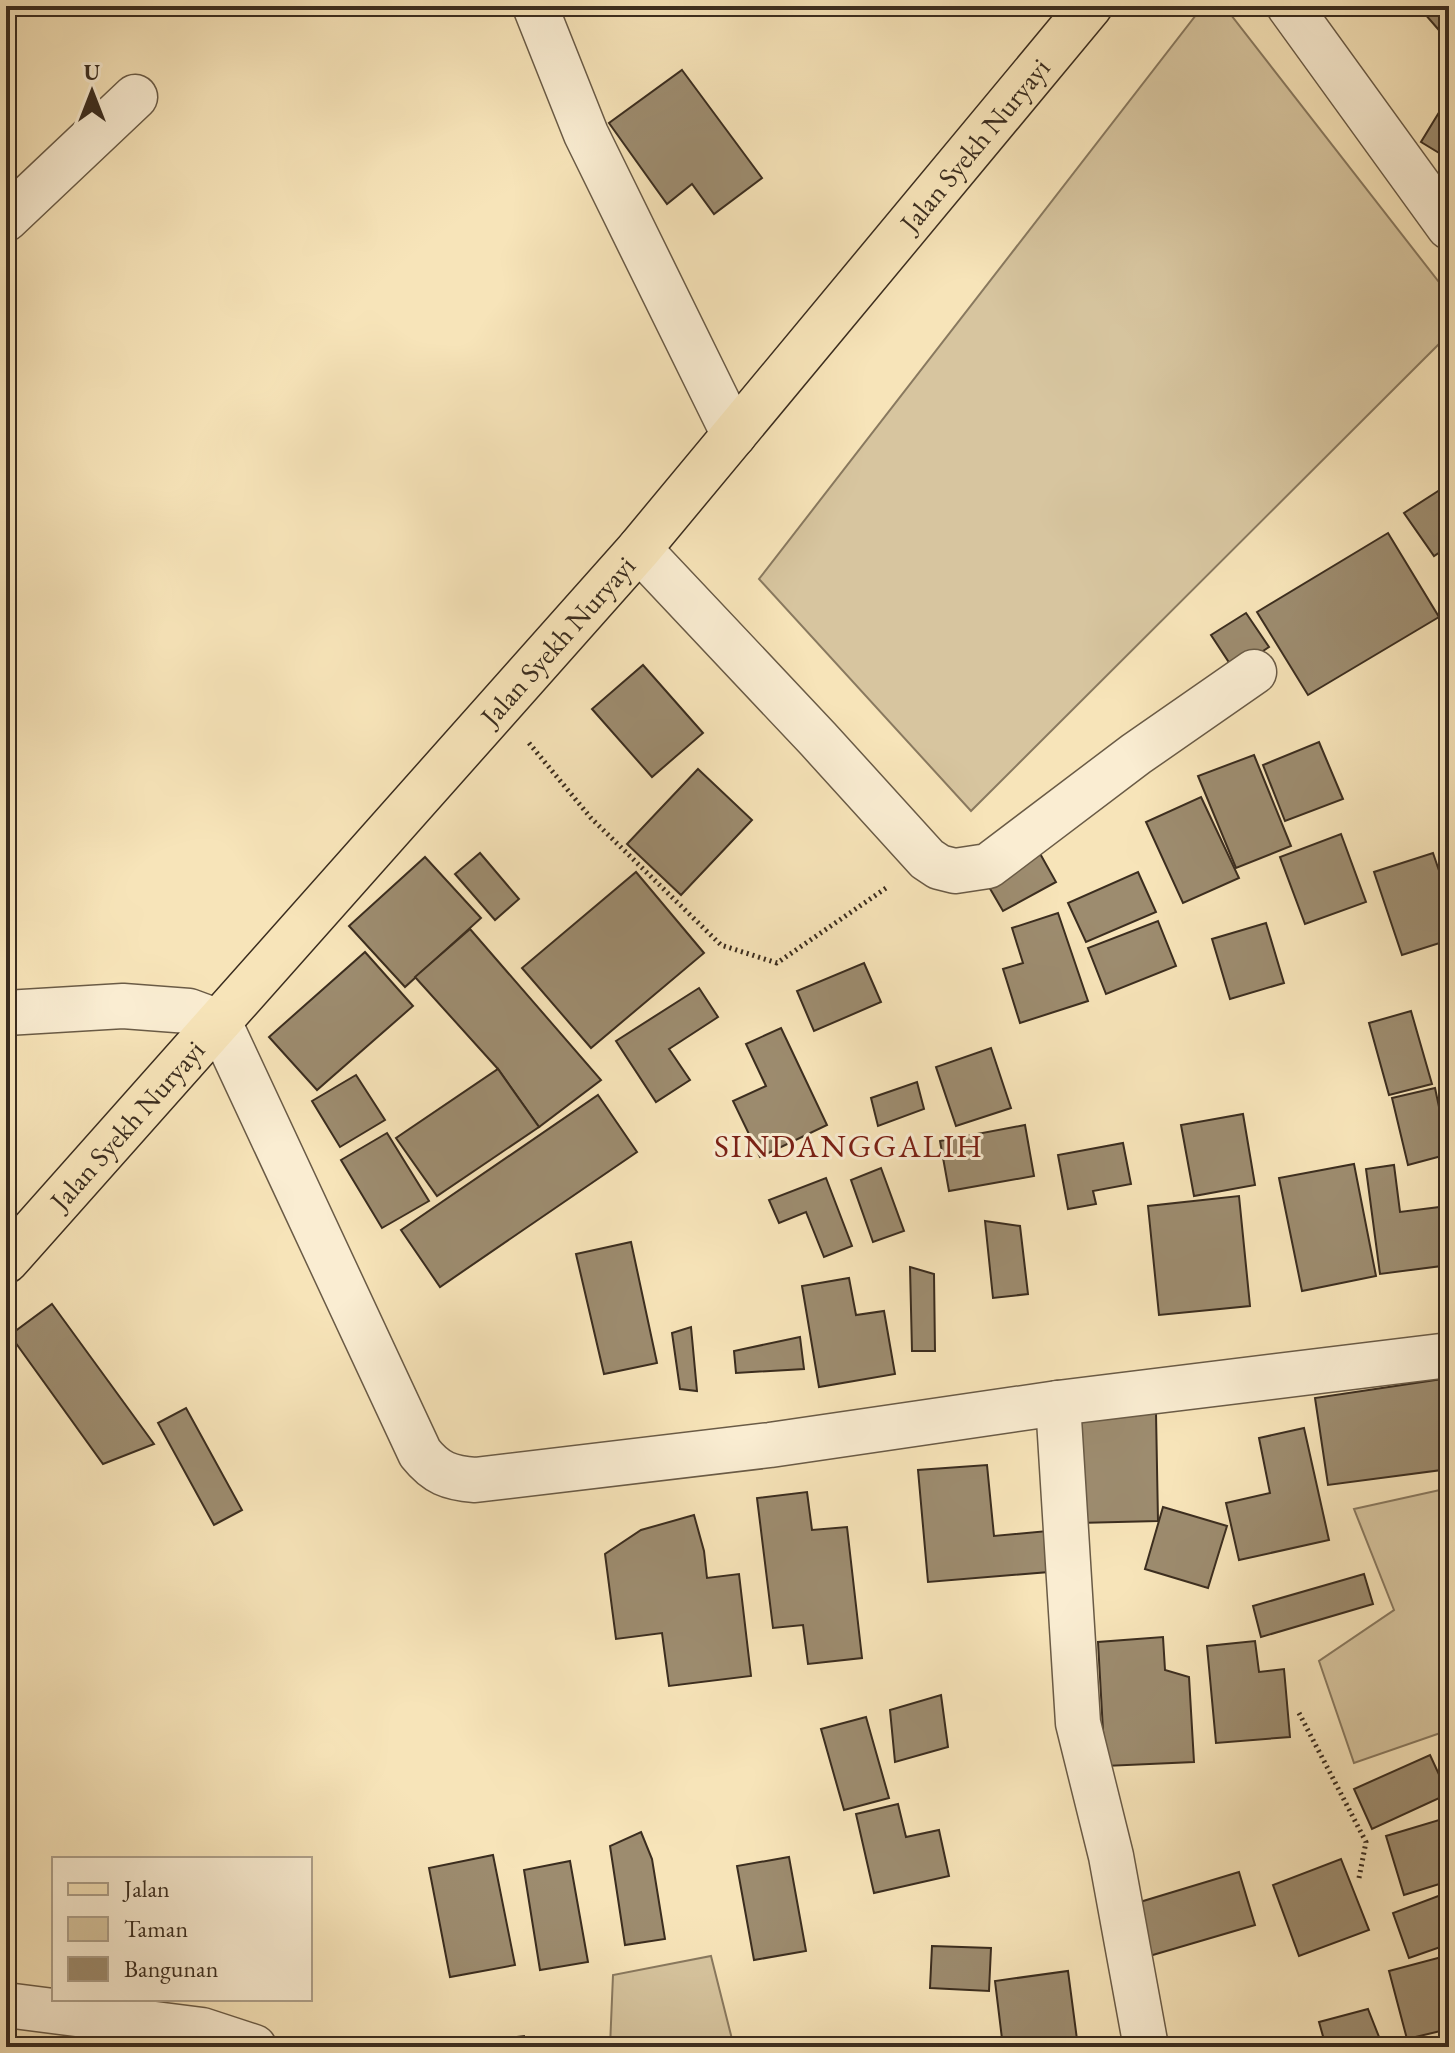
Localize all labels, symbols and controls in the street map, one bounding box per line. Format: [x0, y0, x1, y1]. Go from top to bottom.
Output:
street label: Jalan Syekh Nuryayi [891, 50, 1058, 241]
north arrow [52, 52, 132, 132]
text: U [84, 58, 101, 87]
street label: Jalan Syekh Nuryayi [471, 548, 643, 735]
street label: Jalan Syekh Nuryayi [40, 1032, 212, 1219]
district label: SINDANGGALIH [714, 1125, 984, 1167]
legend [52, 1857, 312, 2001]
text: Jalan [122, 1873, 170, 1904]
text: Taman [124, 1913, 188, 1944]
text: Bangunan [124, 1953, 219, 1984]

